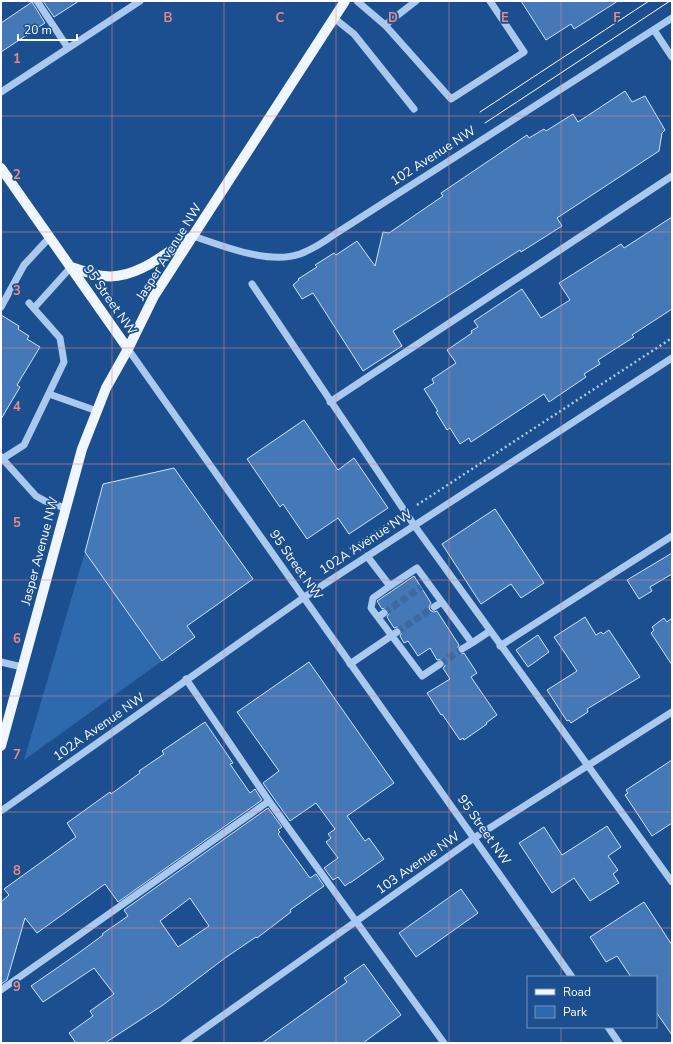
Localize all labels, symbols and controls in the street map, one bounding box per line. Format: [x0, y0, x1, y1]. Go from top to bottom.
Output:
text: B [164, 9, 173, 27]
text: C [276, 9, 285, 27]
text: D [388, 9, 398, 27]
text: E [501, 9, 509, 27]
text: F [613, 9, 621, 27]
scale bar [18, 16, 77, 42]
text: 20 m [24, 22, 52, 38]
text: 1 [13, 50, 21, 68]
street label: 102 Avenue NW [387, 122, 479, 190]
text: 2 [13, 166, 21, 184]
street label: Jasper Avenue NW [131, 200, 206, 305]
street label: 95 Street NW [79, 261, 141, 339]
text: 3 [13, 282, 21, 300]
text: 4 [13, 398, 21, 416]
street label: Jasper Avenue NW [17, 495, 63, 608]
street label: 102A Avenue NW [316, 505, 416, 579]
text: 5 [13, 514, 21, 532]
street label: 95 Street NW [265, 526, 327, 604]
text: 6 [13, 630, 21, 648]
street label: 102A Avenue NW [50, 689, 148, 765]
text: 7 [13, 746, 21, 764]
street label: 95 Street NW [453, 791, 515, 869]
street label: 103 Avenue NW [373, 827, 463, 899]
text: 8 [13, 862, 21, 880]
legend [527, 976, 657, 1028]
text: 9 [13, 978, 21, 996]
text: Road [563, 984, 591, 1000]
text: Park [563, 1004, 588, 1020]

